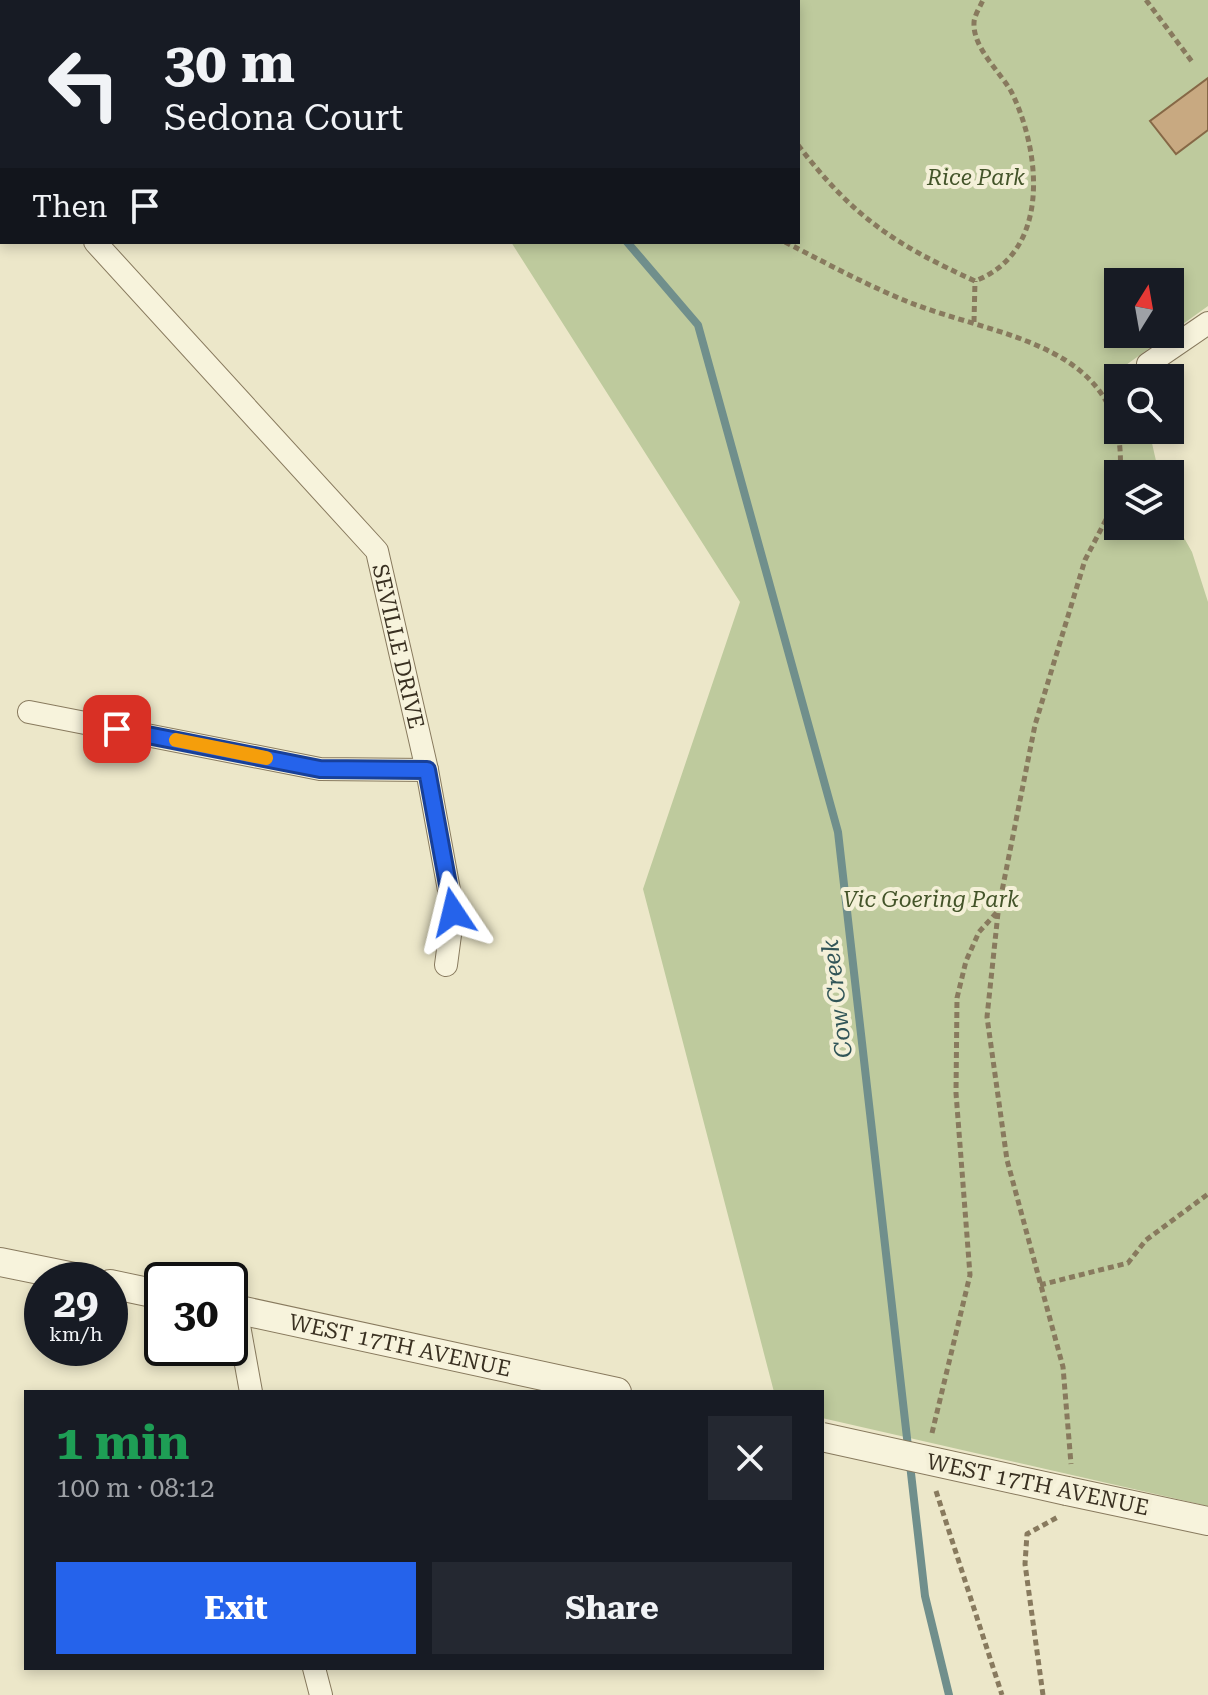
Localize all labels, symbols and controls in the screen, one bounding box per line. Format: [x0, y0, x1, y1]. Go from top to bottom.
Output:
text: 30 m [164, 30, 295, 96]
icon: left [32, 32, 136, 136]
text: Sedona Court [164, 97, 403, 139]
park label: Rice Park [926, 165, 1025, 190]
icon: arrive [123, 184, 167, 228]
text: Then [32, 189, 107, 224]
north arrow [1104, 268, 1184, 348]
map controls [1104, 268, 1184, 540]
button: search [1104, 364, 1184, 444]
button: layers [1104, 460, 1184, 540]
street label: SEVILLE DRIVE [367, 561, 429, 731]
pin [83, 695, 151, 763]
icon: arrive [95, 707, 139, 751]
position arrow [411, 870, 495, 954]
park label: Vic Goering Park [843, 887, 1019, 912]
water label: Cow Creek [816, 938, 858, 1060]
speed limit sign: 30 [144, 1262, 248, 1366]
text: 29 [54, 1280, 98, 1327]
street label: WEST 17TH AVENUE [287, 1309, 513, 1382]
text: km/h [49, 1322, 103, 1346]
text: 1 min [56, 1415, 189, 1471]
button: close [708, 1416, 792, 1500]
street label: WEST 17TH AVENUE [925, 1449, 1151, 1520]
text: 100 m · 08:12 [56, 1473, 215, 1503]
button: Exit [56, 1562, 416, 1654]
button: Share [432, 1562, 792, 1654]

